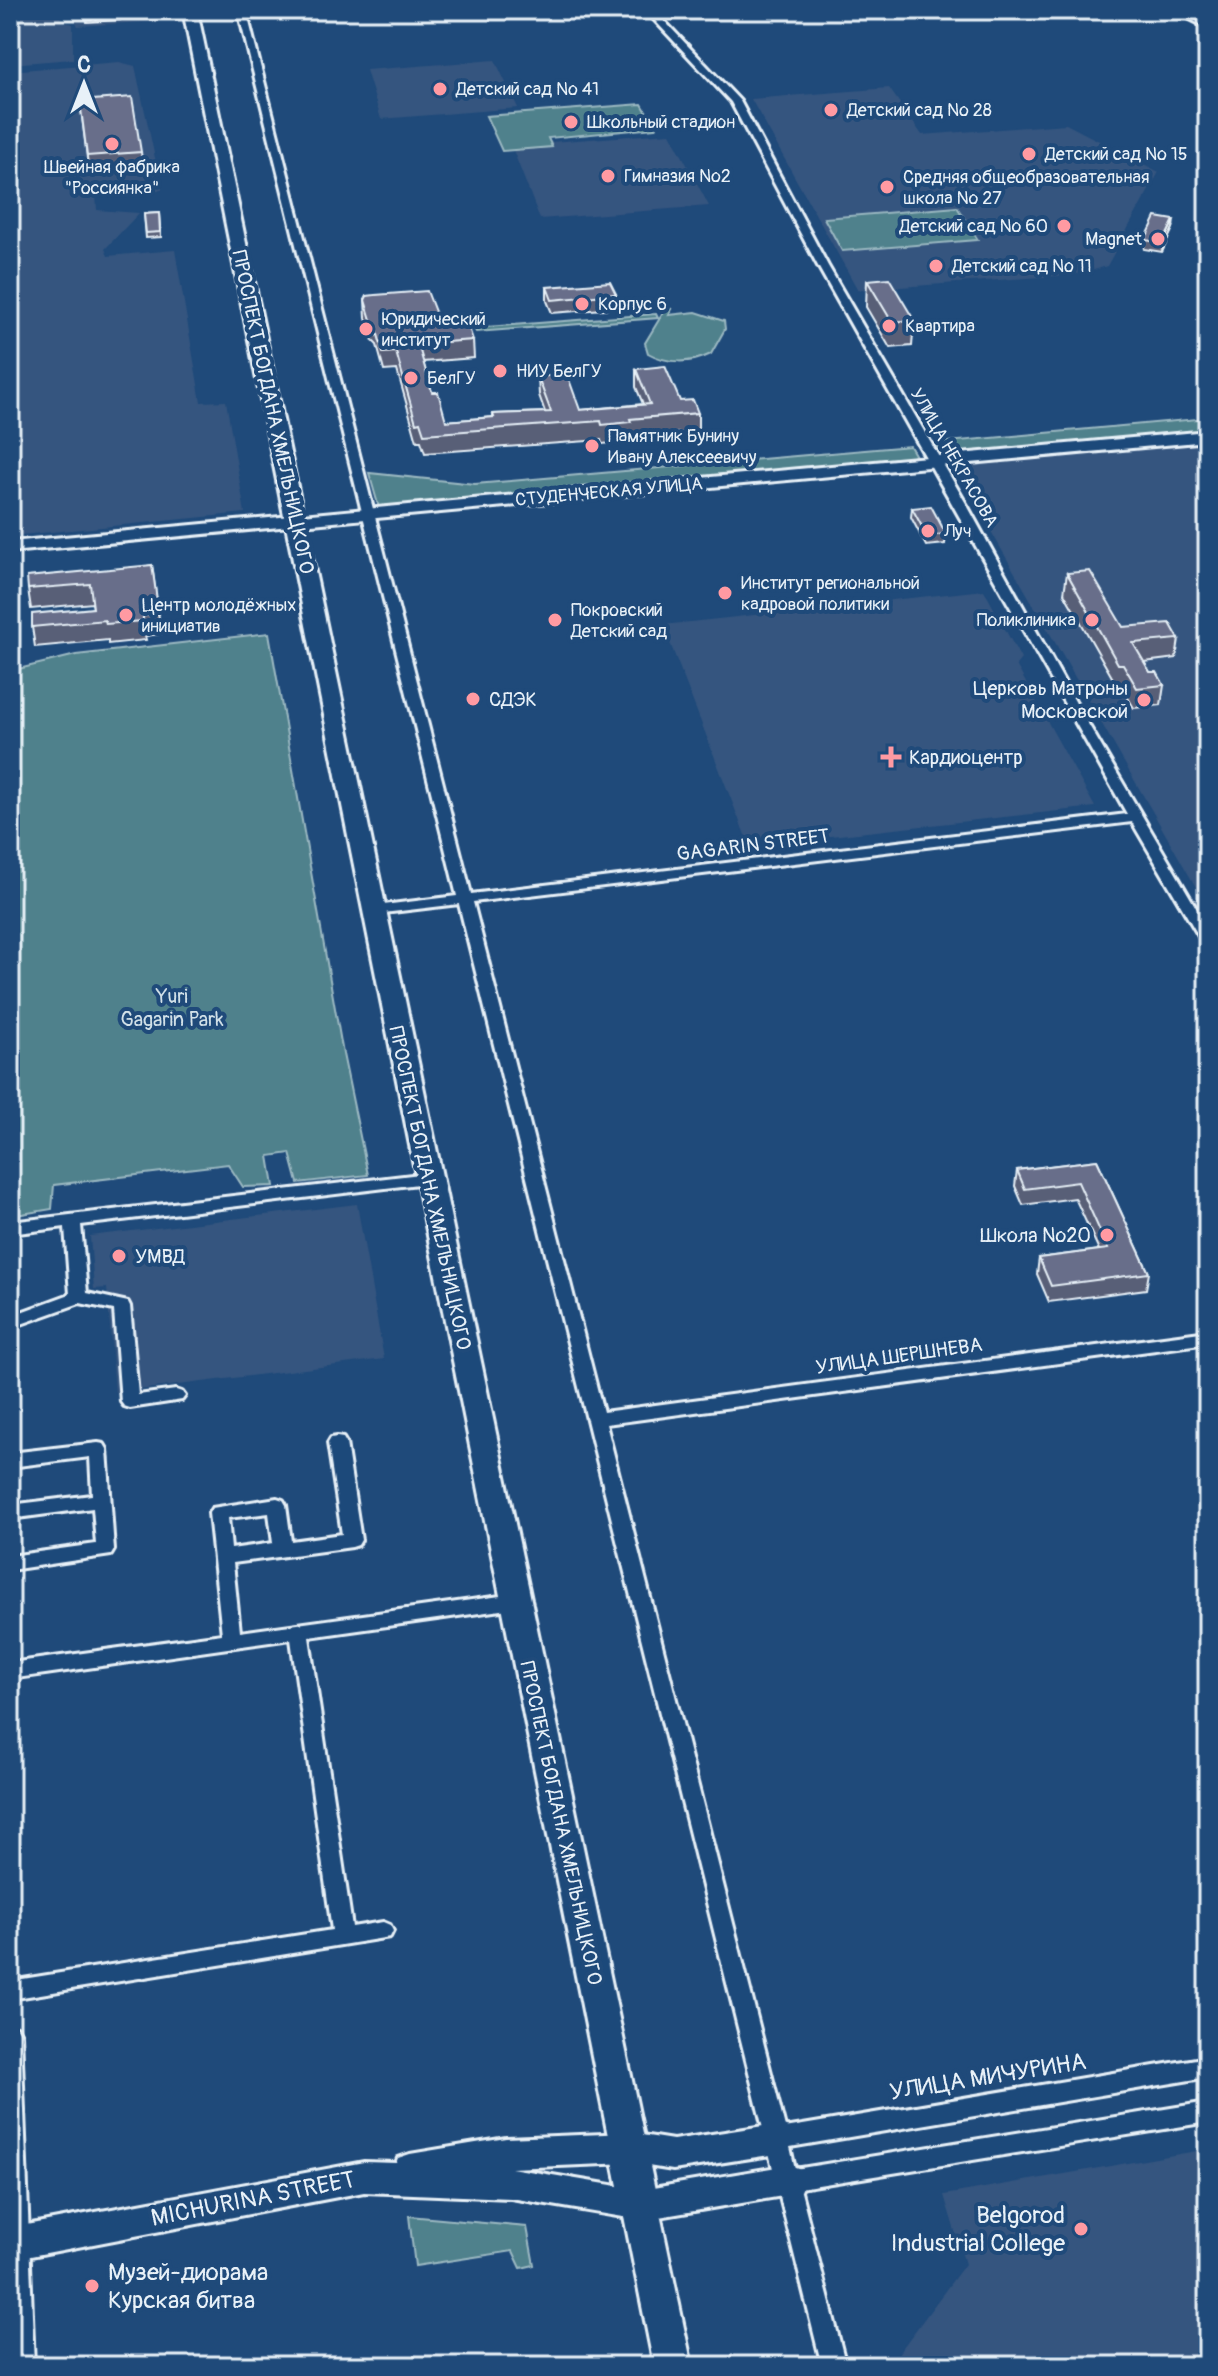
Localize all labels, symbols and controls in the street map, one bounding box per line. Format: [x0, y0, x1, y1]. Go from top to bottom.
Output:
north arrow [44, 44, 124, 124]
text: С [77, 51, 91, 79]
place label: Детский сад № 41 [455, 78, 599, 101]
marker: Детский сад № 41 [431, 80, 449, 98]
place label: Детский сад № 28 [846, 99, 992, 122]
marker: Детский сад № 28 [822, 101, 840, 119]
place label: Школьный стадион [587, 111, 735, 134]
marker: Школьный стадион [562, 113, 580, 131]
marker: Швейная фабрика "Россиянка" [103, 135, 121, 153]
place label: Детский сад № 15 [1044, 143, 1187, 166]
marker: Детский сад № 15 [1020, 145, 1038, 163]
place label: Швейная фабрика "Россиянка" [44, 156, 180, 200]
place label: Гимназия №2 [624, 165, 731, 188]
place label: Средняя общеобразовательная школа № 27 [903, 166, 1149, 210]
marker: Гимназия №2 [599, 167, 617, 185]
marker: Средняя общеобразовательная школа № 27 [878, 178, 896, 196]
place label: Детский сад № 60 [899, 215, 1048, 238]
marker: Детский сад № 60 [1055, 217, 1073, 235]
place label: Magnet [1085, 228, 1143, 251]
marker: Magnet [1149, 230, 1167, 248]
street label: ПРОСПЕКТ БОГДАНА ХМЕЛЬНИЦКОГО [226, 248, 320, 576]
place label: Детский сад № 11 [951, 255, 1092, 278]
marker: Детский сад № 11 [927, 257, 945, 275]
place label: Корпус 6 [598, 293, 667, 316]
marker: Корпус 6 [573, 295, 591, 313]
place label: Юридический институт [382, 308, 486, 352]
place label: Квартира [905, 315, 975, 338]
marker: Квартира [880, 317, 898, 335]
marker: Юридический институт [357, 320, 375, 338]
place label: НИУ БелГУ [516, 360, 602, 383]
marker: НИУ БелГУ [491, 362, 509, 380]
place label: БелГУ [427, 367, 476, 390]
marker: БелГУ [402, 369, 420, 387]
street label: УЛИЦА НЕКРАСОВА [905, 384, 1003, 532]
place label: Памятник Бунину Ивану Алексеевичу [608, 425, 757, 469]
marker: Памятник Бунину Ивану Алексеевичу [583, 437, 601, 455]
street label: СТУДЕНЧЕСКАЯ УЛИЦА [514, 472, 704, 512]
place label: Луч [943, 520, 972, 543]
marker: Луч [919, 522, 937, 540]
place label: Институт региональной кадровой политики [741, 572, 920, 616]
marker: Институт региональной кадровой политики [716, 584, 734, 602]
place label: Центр молодёжных инициатив [142, 594, 296, 638]
place label: Покровский Детский сад [570, 599, 667, 643]
marker: Центр молодёжных инициатив [117, 606, 135, 624]
place label: Поликлиника [977, 609, 1076, 632]
marker: Покровский Детский сад [546, 611, 564, 629]
marker: Поликлиника [1083, 611, 1101, 629]
place label: Церковь Матроны Московской [973, 676, 1128, 724]
place label: СДЭК [489, 687, 537, 712]
marker: СДЭК [464, 690, 482, 708]
marker: Церковь Матроны Московской [1135, 691, 1153, 709]
place label: Кардиоцентр [909, 745, 1023, 770]
marker: Кардиоцентр [880, 746, 902, 768]
street label: GAGARIN STREET [675, 823, 831, 867]
park label: Yuri Gagarin Park [120, 984, 224, 1032]
street label: ПРОСПЕКТ БОГДАНА ХМЕЛЬНИЦКОГО [383, 1024, 477, 1352]
place label: Школа №20 [980, 1223, 1091, 1248]
marker: Школа №20 [1098, 1226, 1116, 1244]
place label: УМВД [135, 1244, 186, 1269]
marker: УМВД [110, 1247, 128, 1265]
street label: УЛИЦА ШЕРШНЕВА [814, 1332, 984, 1380]
street label: ПРОСПЕКТ БОГДАНА ХМЕЛЬНИЦКОГО [514, 1659, 608, 1987]
street label: УЛИЦА МИЧУРИНА [888, 2047, 1088, 2107]
street label: MICHURINA STREET [149, 2165, 357, 2233]
place label: Belgorod Industrial College [891, 2201, 1065, 2258]
marker: Belgorod Industrial College [1072, 2220, 1090, 2238]
place label: Музей-диорама Курская битва [108, 2258, 268, 2315]
marker: Музей-диорама Курская битва [83, 2277, 101, 2295]

